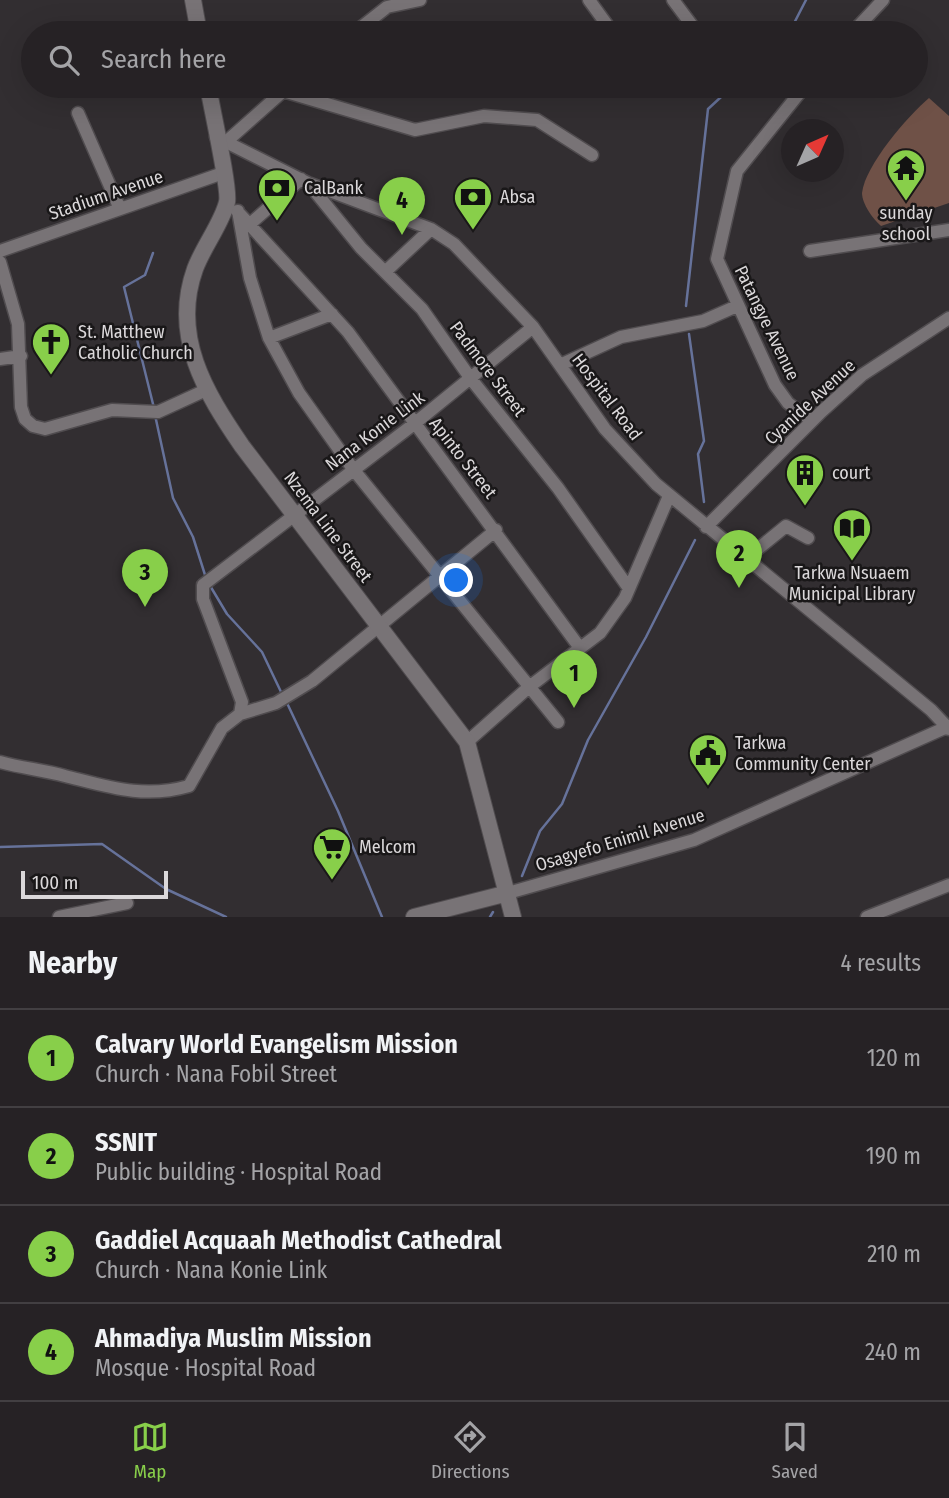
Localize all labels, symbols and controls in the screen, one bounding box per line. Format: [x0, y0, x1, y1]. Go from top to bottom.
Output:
search box [21, 21, 928, 98]
icon: search [45, 41, 83, 79]
text: Search here [101, 44, 226, 75]
north arrow [781, 119, 844, 182]
temple icon: sunday school [885, 147, 927, 202]
street label: Stadium Avenue [46, 165, 166, 225]
bank icon: CalBank [256, 167, 298, 222]
bank icon: Absa [452, 176, 494, 231]
place label: CalBank [304, 177, 364, 199]
pin: 4 [379, 177, 425, 235]
place label: Absa [500, 186, 536, 208]
place label: sunday school [880, 202, 932, 245]
street label: Patangye Avenue [730, 262, 804, 384]
street label: Padmore Street [445, 317, 531, 421]
church icon: St. Matthew Catholic Church [30, 321, 72, 376]
place label: St. Matthew Catholic Church [78, 321, 193, 364]
street label: Hospital Road [567, 349, 647, 445]
street label: Cyanide Avenue [760, 354, 860, 450]
street label: Nana Konie Link [321, 386, 429, 475]
street label: Apinto Street [425, 413, 501, 503]
building icon: court [784, 452, 826, 507]
place label: court [832, 462, 871, 484]
street label: Nzema Line Street [279, 467, 377, 587]
library icon: Tarkwa Nsuaem Municipal Library [831, 507, 873, 562]
pin: 2 [716, 530, 762, 588]
pin: 3 [122, 549, 168, 607]
place label: Tarkwa Nsuaem Municipal Library [789, 562, 915, 605]
your location [439, 563, 473, 597]
pin: 1 [551, 650, 597, 708]
public building icon: Tarkwa Community Center [687, 732, 729, 787]
place label: Tarkwa Community Center [735, 732, 871, 775]
street label: Osagyefo Enimil Avenue [533, 804, 707, 876]
supermarket icon: Melcom [311, 826, 353, 881]
place label: Melcom [359, 836, 416, 858]
scale bar [21, 868, 168, 900]
text: 100 m [32, 871, 78, 894]
text: Nearby [28, 945, 117, 981]
text: 4 results [840, 949, 921, 977]
text: Calvary World Evangelism Mission [95, 1029, 458, 1060]
text: 1 [46, 1044, 56, 1072]
text: 120 m [867, 1044, 921, 1072]
text: Church · Nana Fobil Street [95, 1060, 337, 1088]
text: SSNIT [95, 1127, 157, 1158]
text: 2 [46, 1142, 56, 1170]
text: 190 m [866, 1142, 921, 1170]
text: Public building · Hospital Road [95, 1158, 382, 1186]
text: Gaddiel Acquaah Methodist Cathedral [95, 1225, 502, 1256]
text: 3 [46, 1240, 56, 1268]
text: 210 m [867, 1240, 921, 1268]
text: Church · Nana Konie Link [95, 1256, 327, 1284]
text: Ahmadiya Muslim Mission [95, 1323, 372, 1354]
text: 4 [45, 1338, 57, 1366]
text: 240 m [865, 1338, 921, 1366]
text: Mosque · Hospital Road [95, 1354, 316, 1382]
tab: Map [131, 1418, 169, 1483]
tab: Directions [431, 1418, 510, 1483]
tab: Saved [772, 1418, 818, 1483]

